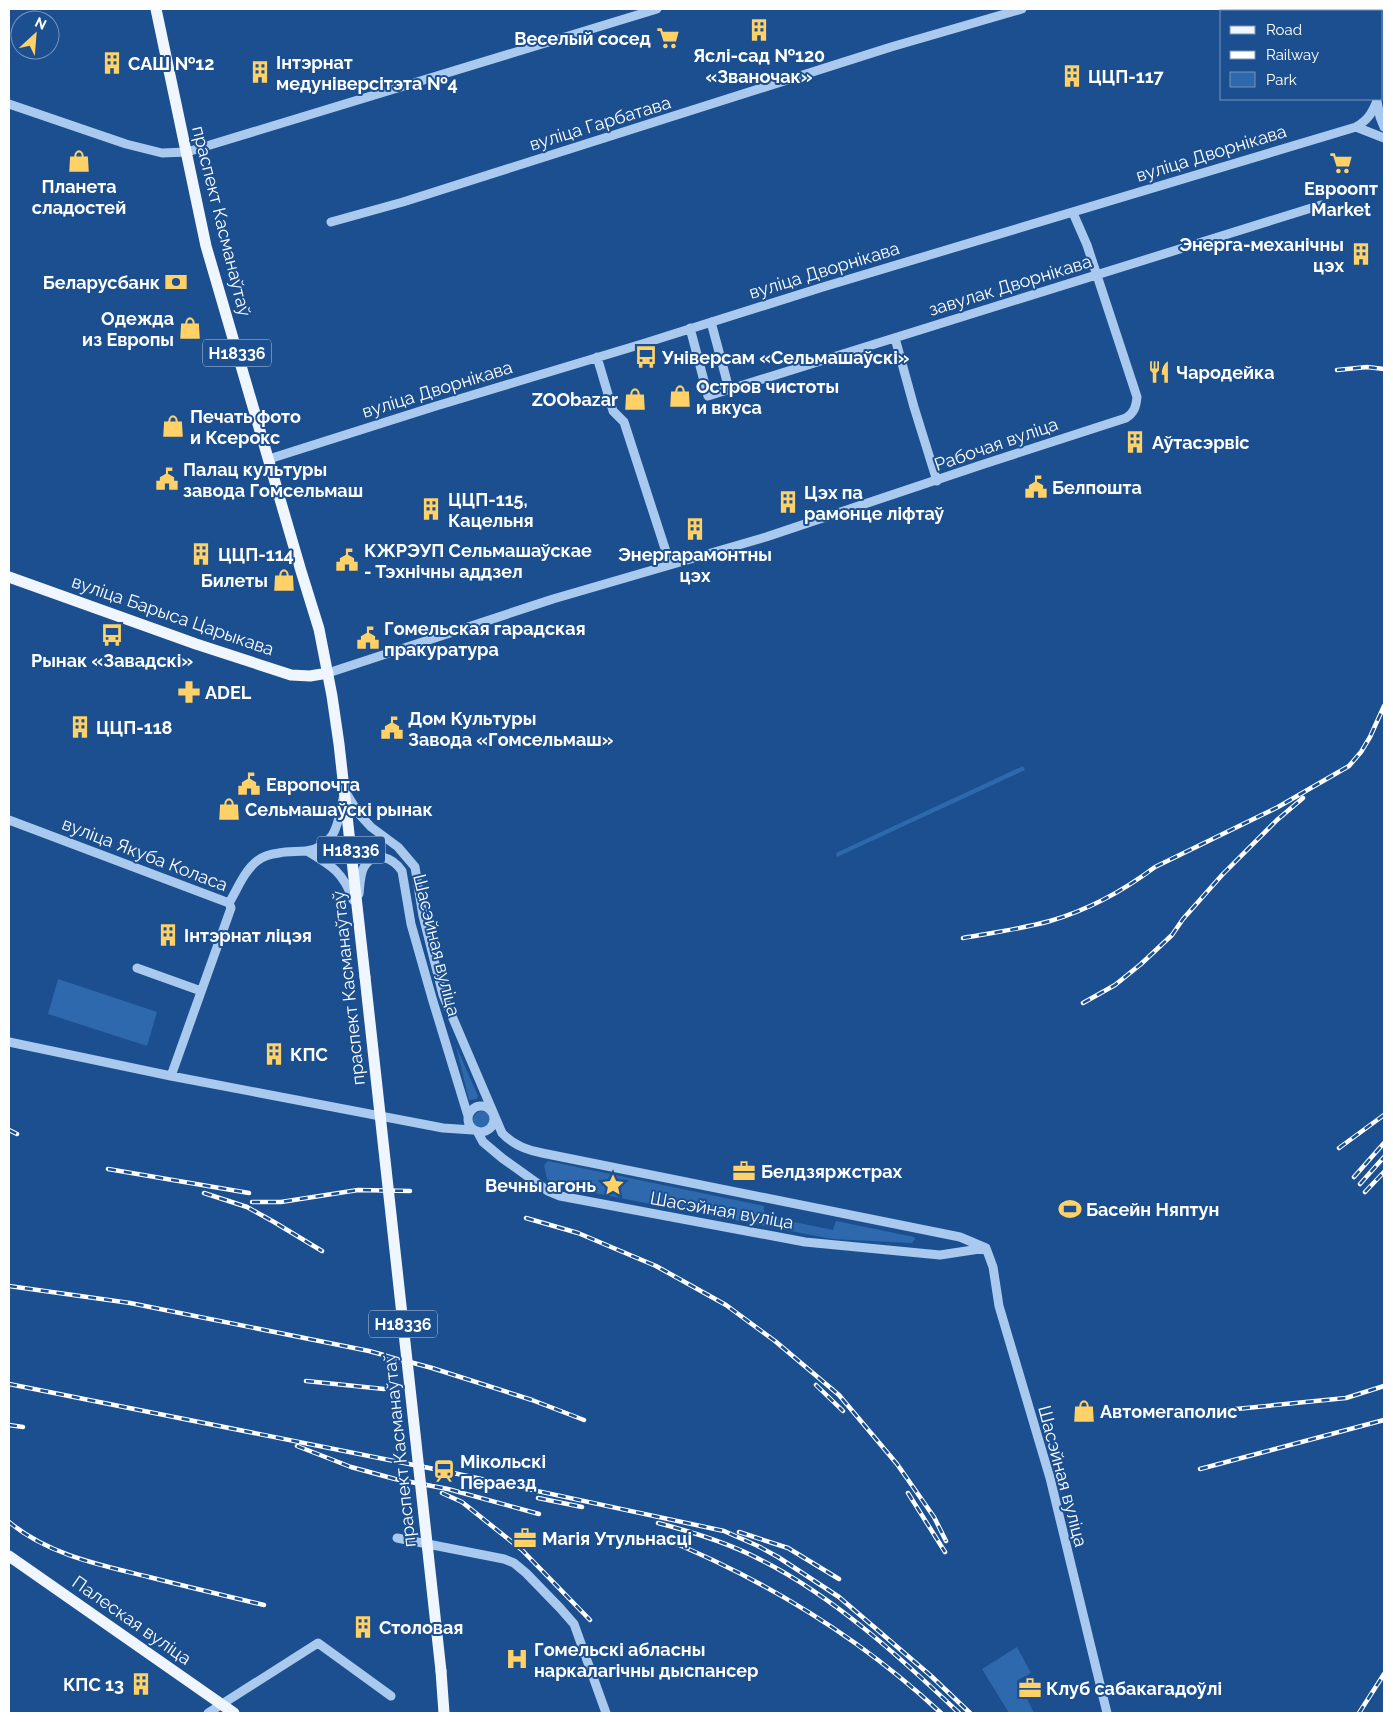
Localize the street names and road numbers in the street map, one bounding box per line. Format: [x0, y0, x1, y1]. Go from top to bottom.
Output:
street label: вуліца Гарбатава [527, 91, 673, 155]
street label: вуліца Дворнікава [1133, 120, 1289, 186]
street label: праспект Касманаўтаў [188, 124, 256, 319]
street label: вуліца Дворнікава [746, 237, 902, 303]
street label: завулак Дворнікава [926, 250, 1094, 320]
road number: Н18336 [203, 339, 271, 366]
street label: вуліца Дворнікава [359, 356, 515, 422]
street label: Рабочая вуліца [931, 413, 1061, 475]
street label: вуліца Барыса Царыкава [69, 570, 277, 660]
street label: вуліца Якуба Коласа [59, 813, 231, 895]
road number: Н18336 [317, 836, 385, 864]
street label: Шасэйная вуліца [409, 872, 465, 1018]
street label: праспект Касманаўтаў [327, 889, 369, 1086]
street label: Шасэйная вуліца [649, 1187, 795, 1233]
road number: Н18336 [369, 1310, 437, 1338]
street label: праспект Касманаўтаў [378, 1351, 420, 1548]
street label: Шасэйная вуліца [1034, 1403, 1092, 1549]
street label: Палеская вуліца [69, 1571, 195, 1669]

